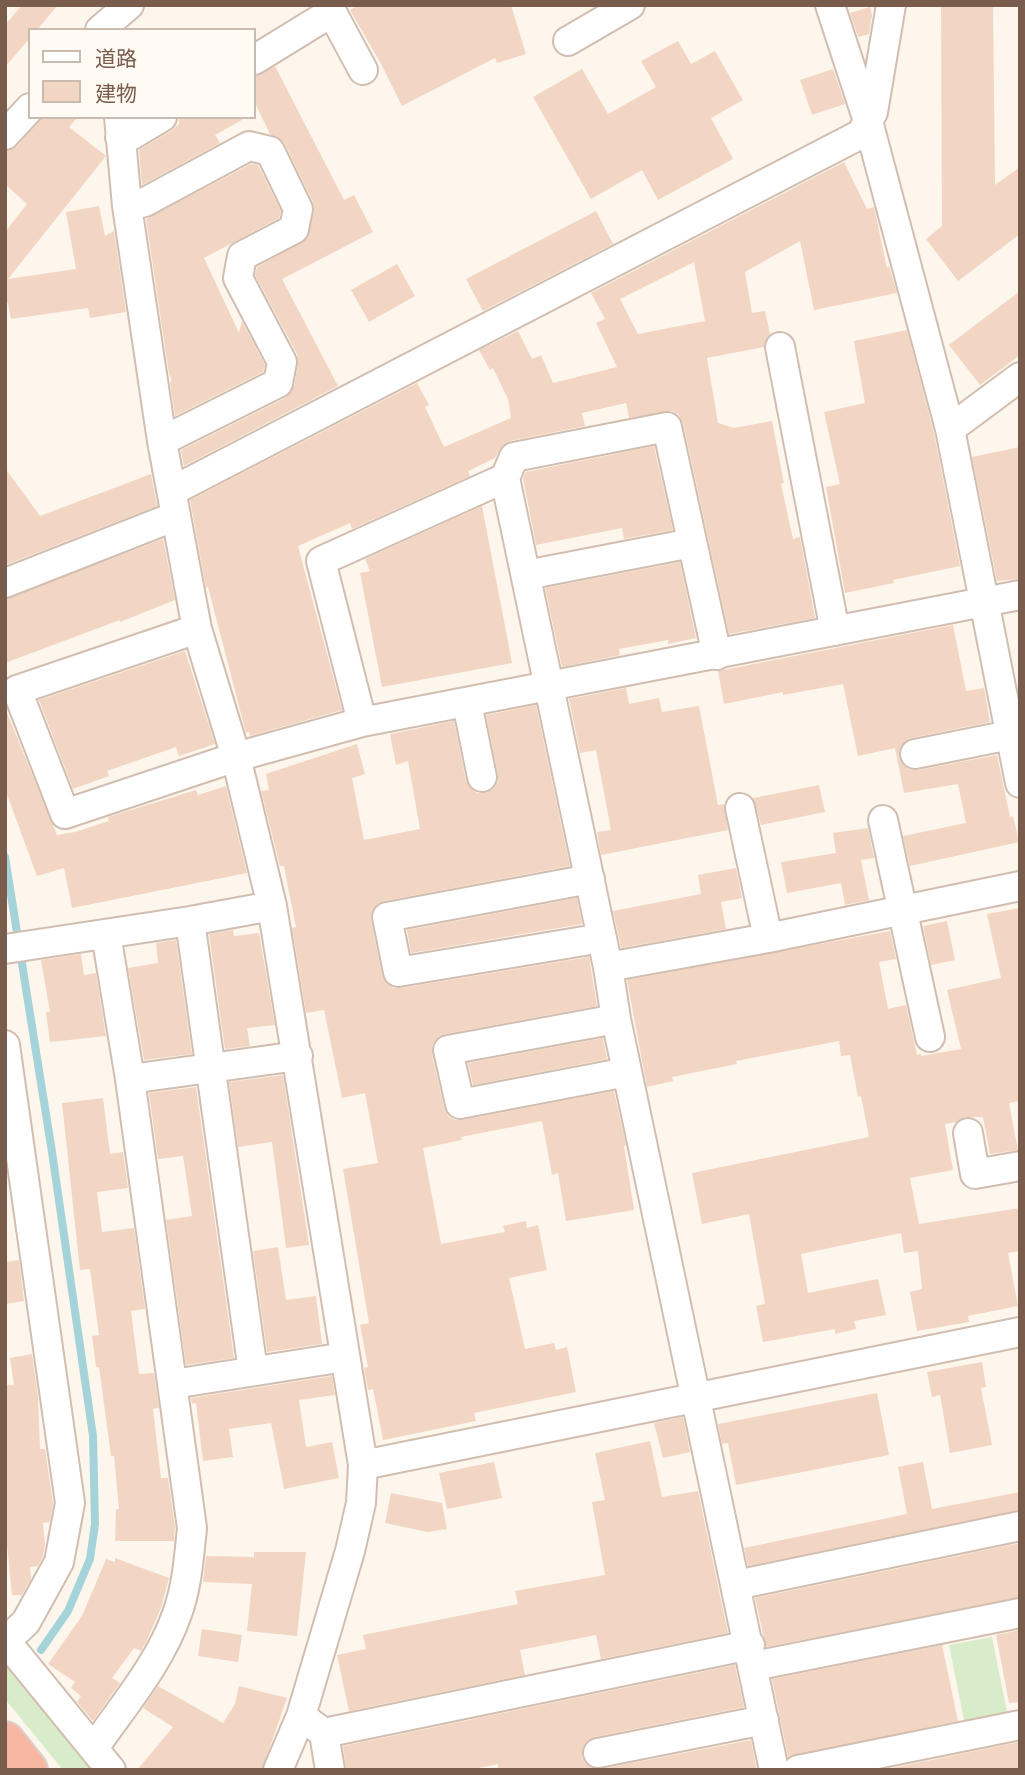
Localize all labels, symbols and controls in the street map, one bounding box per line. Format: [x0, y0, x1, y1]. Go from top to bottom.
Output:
legend [28, 28, 256, 119]
text: 道路 [95, 44, 137, 72]
text: 建物 [95, 79, 137, 107]

